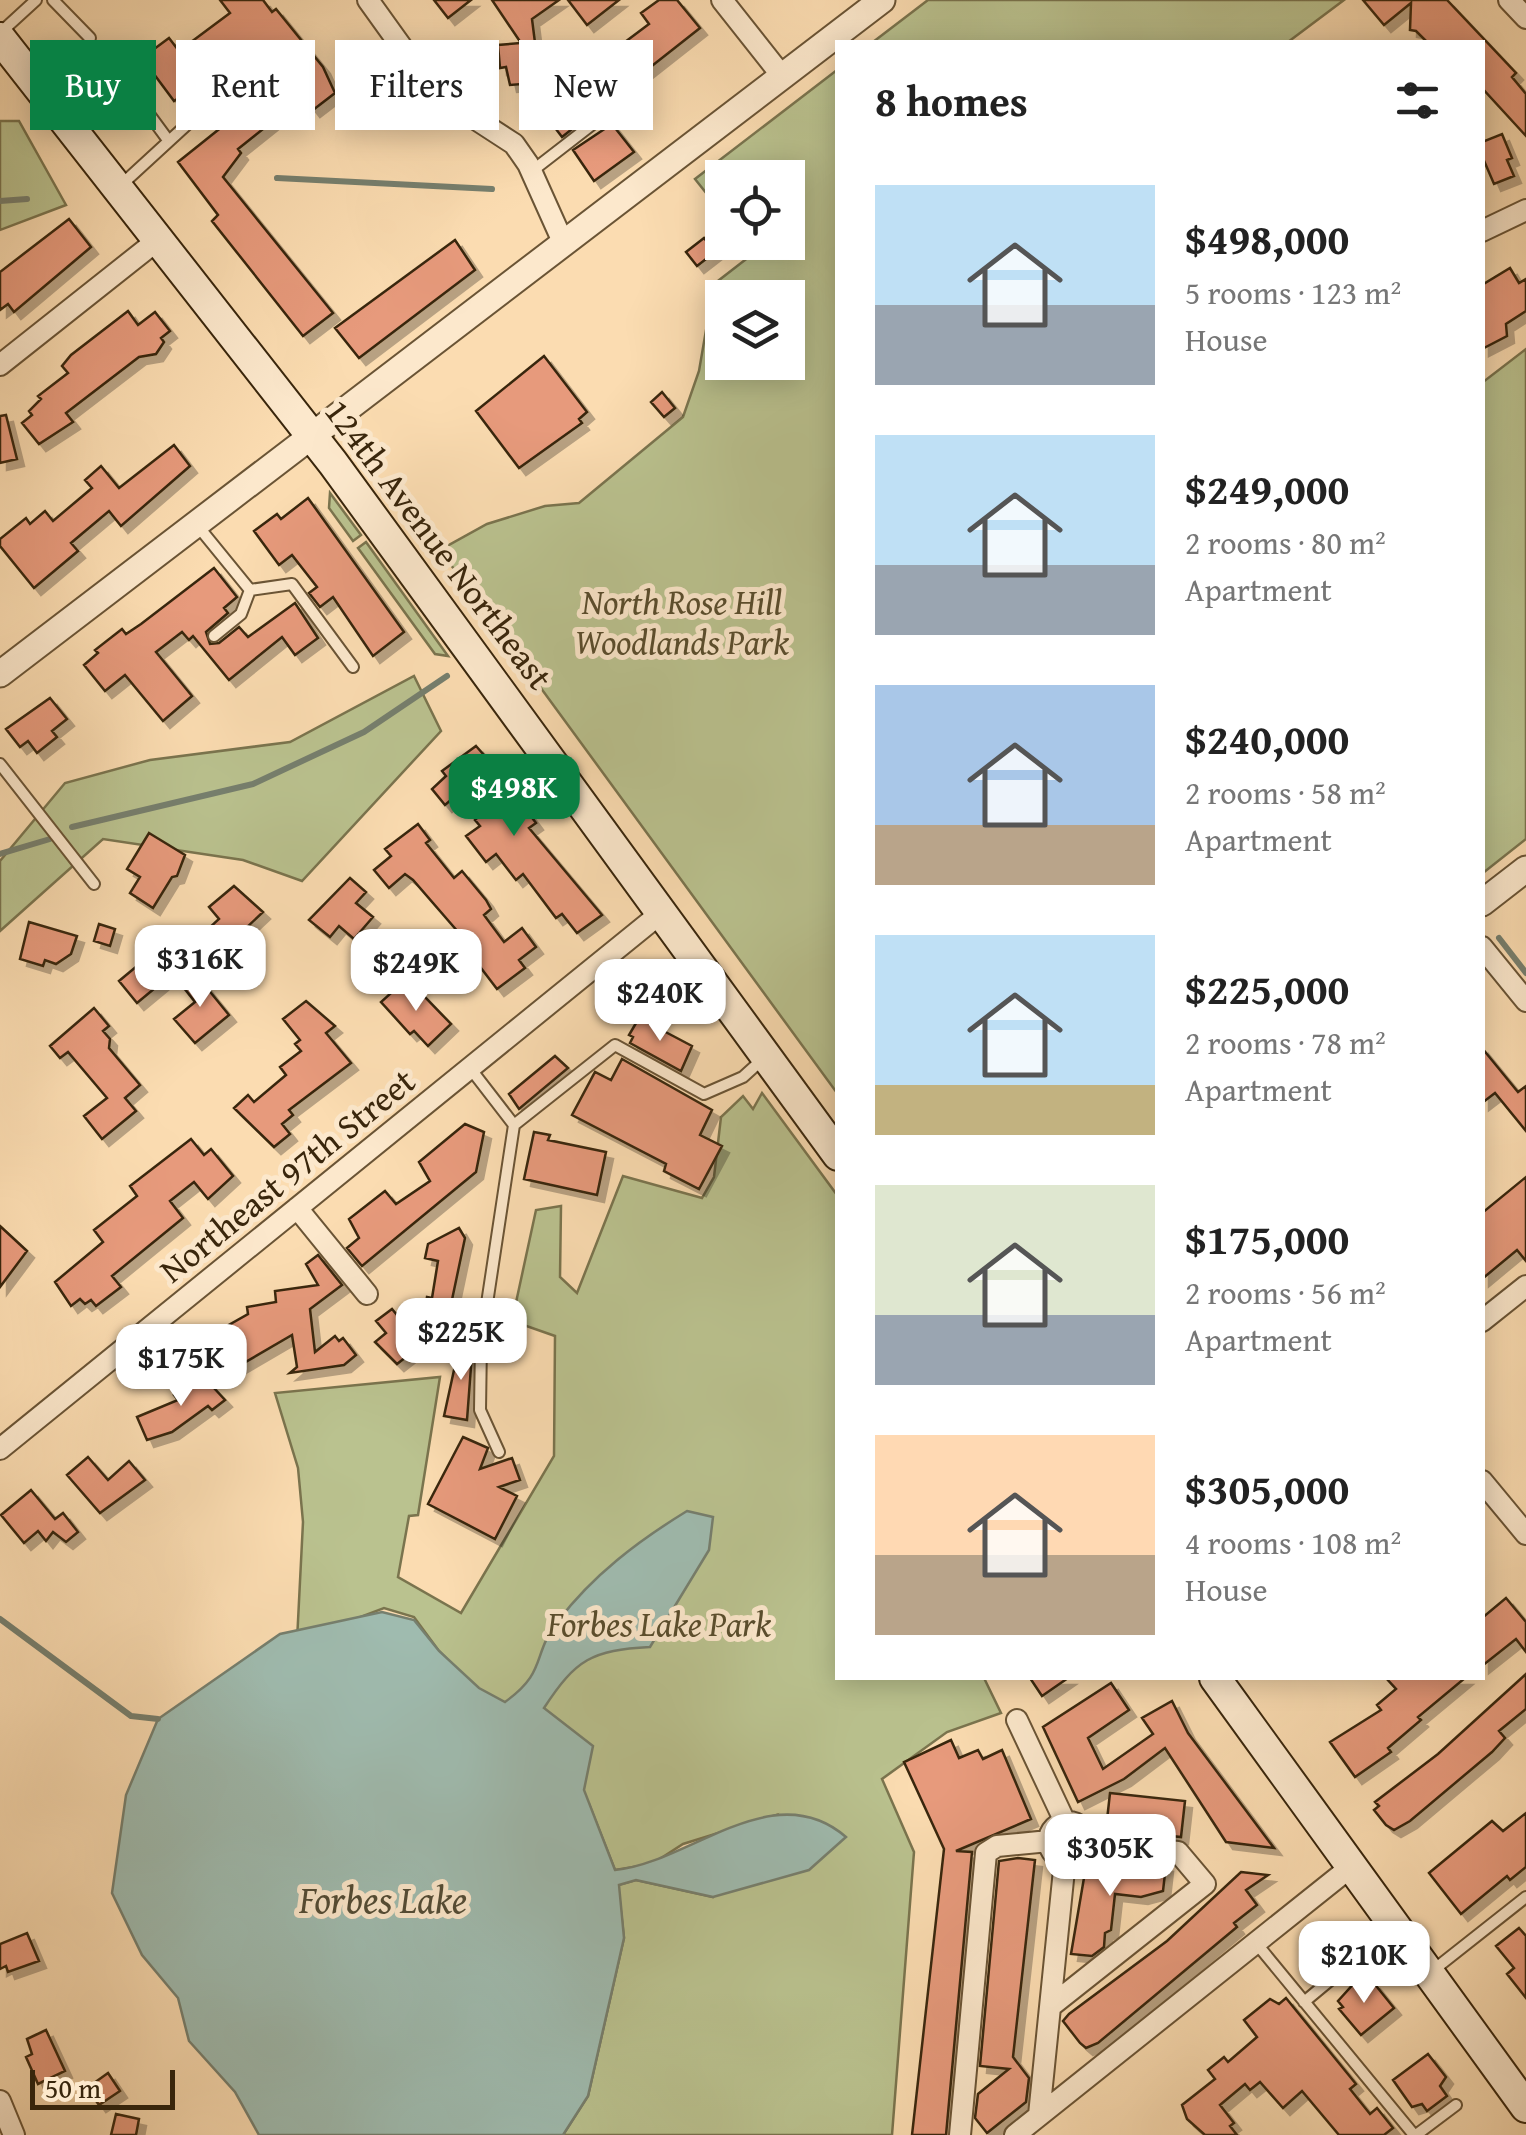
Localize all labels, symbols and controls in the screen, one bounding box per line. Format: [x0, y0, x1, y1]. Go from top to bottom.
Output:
chip: Buy [30, 40, 156, 130]
chip: Rent [176, 40, 315, 130]
chip: Filters [335, 40, 499, 130]
chip: New [519, 40, 653, 130]
text: 8 homes [875, 70, 1028, 131]
icon: filters [1390, 73, 1445, 128]
map controls [705, 160, 805, 380]
button: locate [705, 160, 805, 260]
text: $498,000 [1185, 208, 1349, 269]
icon: home [955, 225, 1075, 345]
text: 5 rooms · 123 m² [1185, 269, 1401, 316]
button: layers [705, 280, 805, 380]
text: House [1185, 316, 1268, 363]
street label: 124th Avenue Northeast [313, 388, 565, 700]
text: $249,000 [1185, 458, 1349, 519]
icon: home [955, 475, 1075, 595]
text: 2 rooms · 80 m² [1185, 519, 1386, 566]
text: Apartment [1185, 566, 1332, 613]
park label: North Rose Hill Woodlands Park [575, 576, 790, 667]
text: $240,000 [1185, 708, 1349, 769]
icon: home [955, 725, 1075, 845]
pin: $498K [444, 754, 584, 839]
text: $498K [471, 763, 557, 810]
text: 2 rooms · 58 m² [1185, 769, 1386, 816]
text: Apartment [1185, 816, 1332, 863]
pin: $316K [130, 925, 270, 1010]
pin: $249K [346, 929, 486, 1014]
text: $316K [157, 934, 243, 981]
text: $249K [373, 938, 459, 985]
text: $225,000 [1185, 958, 1349, 1019]
pin: $240K [590, 959, 730, 1044]
text: $240K [617, 968, 703, 1015]
icon: home [955, 975, 1075, 1095]
text: 2 rooms · 78 m² [1185, 1019, 1386, 1066]
street label: Northeast 97th Street [148, 1056, 426, 1294]
text: Apartment [1185, 1066, 1332, 1113]
text: $175,000 [1185, 1208, 1349, 1269]
icon: home [955, 1225, 1075, 1345]
text: 2 rooms · 56 m² [1185, 1269, 1386, 1316]
pin: $225K [391, 1298, 531, 1383]
text: $225K [418, 1307, 504, 1354]
text: Apartment [1185, 1316, 1332, 1363]
pin: $175K [111, 1324, 251, 1409]
text: $175K [138, 1333, 224, 1380]
text: $305,000 [1185, 1458, 1349, 1519]
icon: home [955, 1475, 1075, 1595]
text: 4 rooms · 108 m² [1185, 1519, 1401, 1566]
text: House [1185, 1566, 1268, 1613]
park label: Forbes Lake Park [546, 1598, 772, 1649]
pin: $305K [1040, 1814, 1180, 1899]
text: $305K [1067, 1823, 1153, 1870]
water label: Forbes Lake [298, 1871, 467, 1927]
pin: $210K [1294, 1921, 1434, 2006]
text: $210K [1321, 1930, 1407, 1977]
scale bar [30, 2065, 175, 2110]
text: 50 m [45, 2067, 101, 2108]

